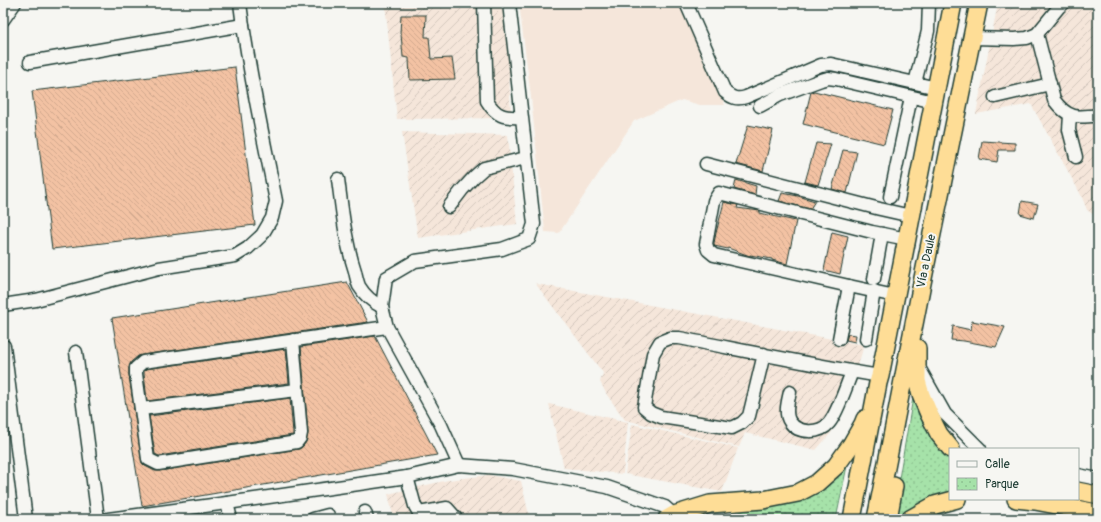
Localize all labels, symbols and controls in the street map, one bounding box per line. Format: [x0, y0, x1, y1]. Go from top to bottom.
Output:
street label: Vía a Daule [913, 233, 940, 289]
legend [949, 448, 1079, 500]
text: Calle [985, 457, 1010, 472]
text: Parque [985, 477, 1019, 492]

